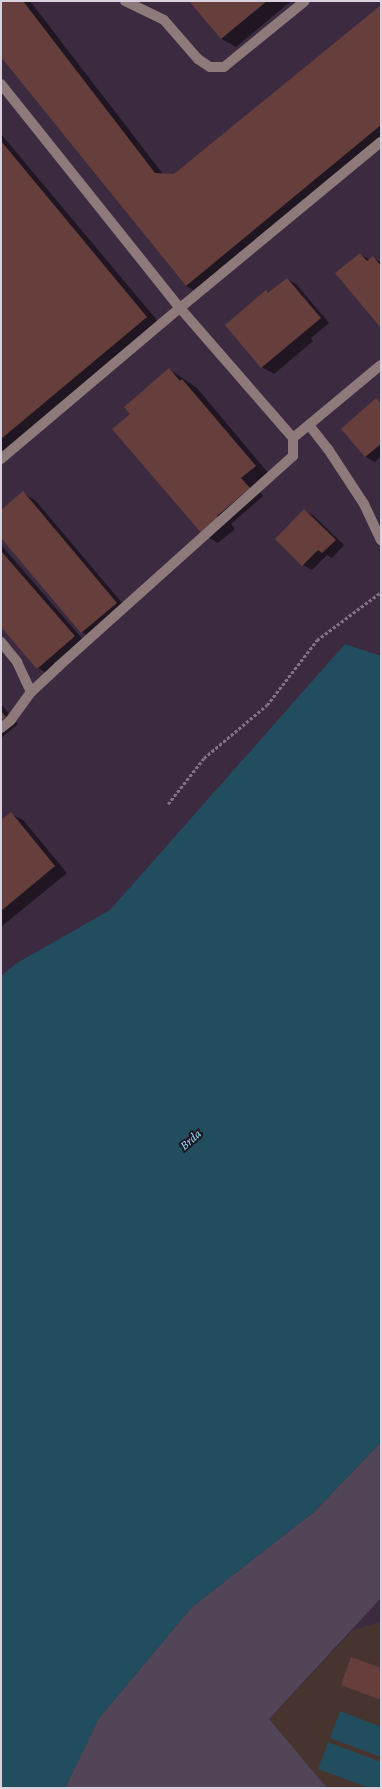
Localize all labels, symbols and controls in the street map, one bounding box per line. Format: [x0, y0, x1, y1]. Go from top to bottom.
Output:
water label: Brda [177, 1126, 205, 1154]

